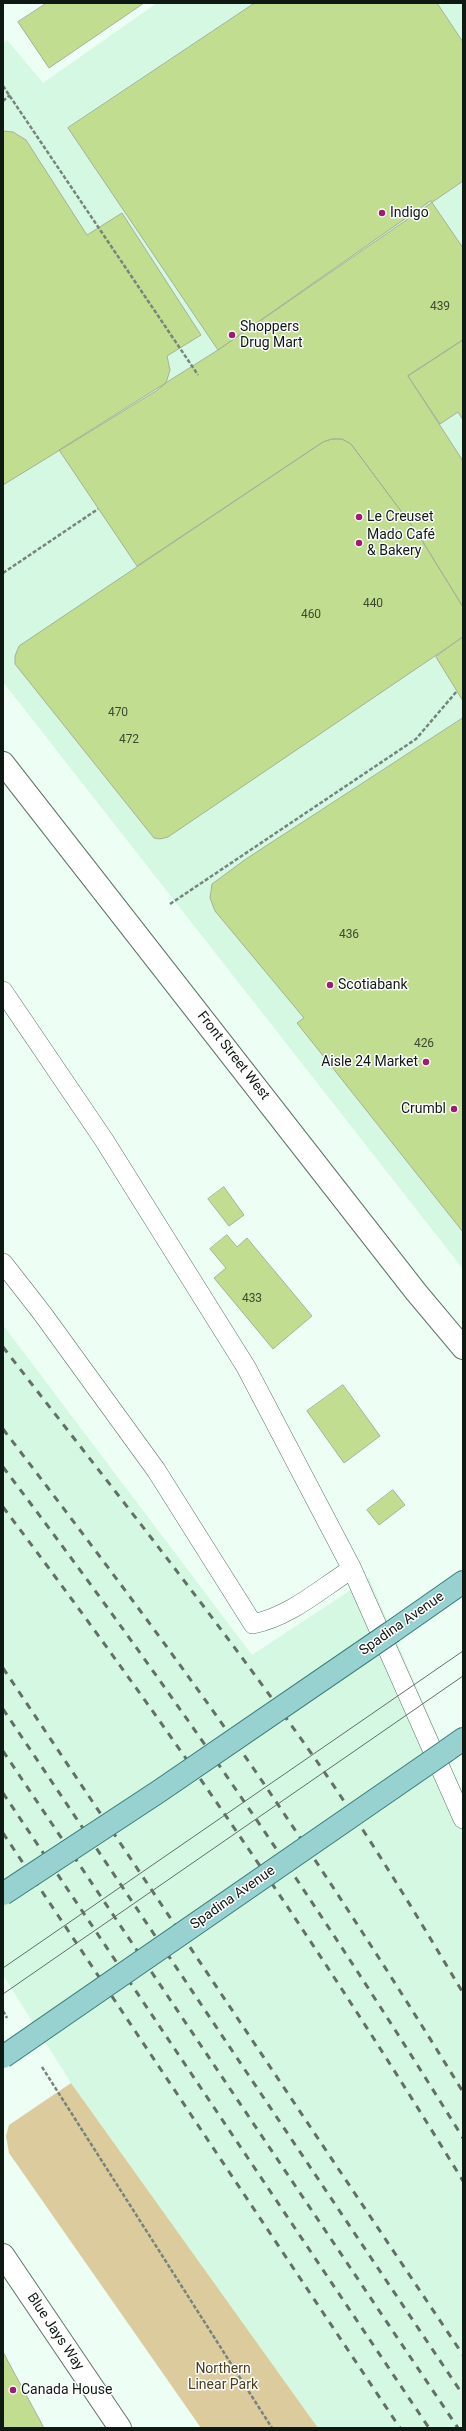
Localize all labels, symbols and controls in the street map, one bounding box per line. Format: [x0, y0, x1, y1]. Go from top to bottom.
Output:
place label: Indigo [390, 205, 429, 221]
marker: Indigo [377, 208, 387, 218]
house number: 439 [430, 300, 450, 314]
place label: Shoppers Drug Mart [240, 319, 302, 352]
marker: Shoppers Drug Mart [227, 330, 237, 340]
place label: Le Creuset [367, 509, 434, 525]
marker: Le Creuset [354, 512, 364, 522]
place label: Mado Café & Bakery [367, 527, 435, 560]
marker: Mado Café & Bakery [354, 538, 364, 548]
house number: 440 [363, 597, 383, 611]
house number: 460 [301, 608, 321, 622]
house number: 470 [108, 706, 128, 720]
house number: 472 [119, 733, 139, 747]
house number: 436 [339, 928, 359, 942]
place label: Scotiabank [338, 977, 408, 993]
marker: Scotiabank [325, 980, 335, 990]
street label: Front Street West [193, 1008, 273, 1104]
house number: 426 [414, 1037, 434, 1051]
place label: Aisle 24 Market [321, 1054, 418, 1070]
marker: Aisle 24 Market [421, 1057, 431, 1067]
place label: Crumbl [401, 1101, 446, 1117]
marker: Crumbl [449, 1104, 459, 1114]
house number: 433 [242, 1292, 262, 1306]
street label: Spadina Avenue [356, 1589, 448, 1659]
street label: Spadina Avenue [187, 1863, 279, 1933]
street label: Blue Jays Way [23, 2290, 87, 2374]
park label: Northern Linear Park [188, 2361, 258, 2394]
place label: Canada House [21, 2382, 112, 2398]
marker: Canada House [8, 2385, 18, 2395]

